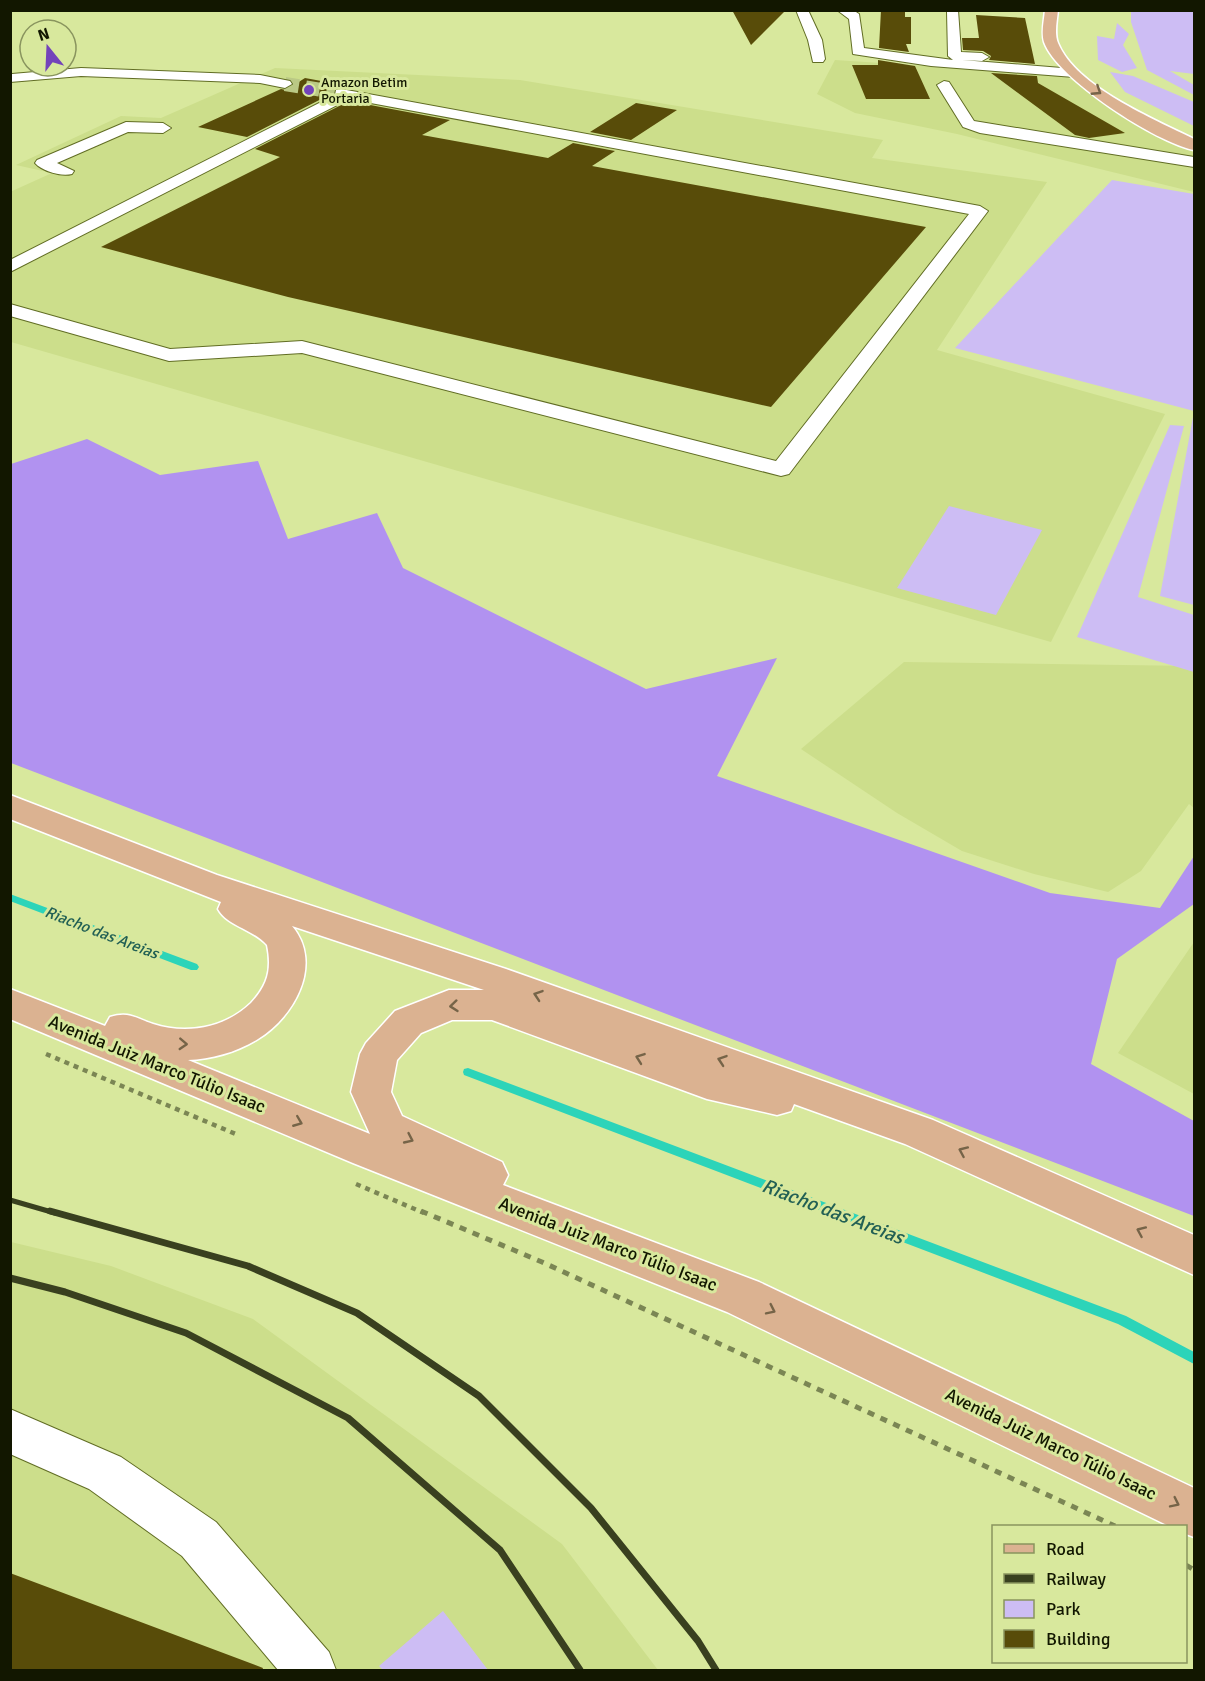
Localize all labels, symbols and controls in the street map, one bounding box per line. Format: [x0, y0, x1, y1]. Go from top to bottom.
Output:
north arrow [18, 18, 78, 78]
text: N [35, 23, 52, 46]
place label: Amazon Betim Portaria [321, 74, 407, 107]
marker: Amazon Betim Portaria [302, 83, 316, 97]
one-way arrow [1091, 83, 1101, 95]
water label: Riacho das Areias [42, 902, 163, 964]
one-way arrow [533, 990, 544, 1003]
one-way arrow [449, 999, 459, 1012]
street label: Avenida Juiz Marco Túlio Isaac [45, 1010, 269, 1118]
one-way arrow [178, 1037, 187, 1050]
one-way arrow [635, 1052, 645, 1065]
one-way arrow [717, 1055, 728, 1068]
one-way arrow [291, 1115, 302, 1127]
one-way arrow [402, 1131, 413, 1143]
one-way arrow [958, 1146, 969, 1158]
water label: Riacho das Areias [758, 1173, 909, 1251]
street label: Avenida Juiz Marco Túlio Isaac [496, 1192, 720, 1296]
one-way arrow [1137, 1226, 1148, 1238]
one-way arrow [765, 1303, 776, 1315]
street label: Avenida Juiz Marco Túlio Isaac [942, 1383, 1160, 1505]
one-way arrow [1168, 1496, 1179, 1508]
legend [992, 1525, 1187, 1663]
text: Road [1046, 1538, 1085, 1560]
text: Railway [1046, 1568, 1107, 1590]
text: Park [1046, 1598, 1081, 1620]
text: Building [1046, 1628, 1110, 1650]

